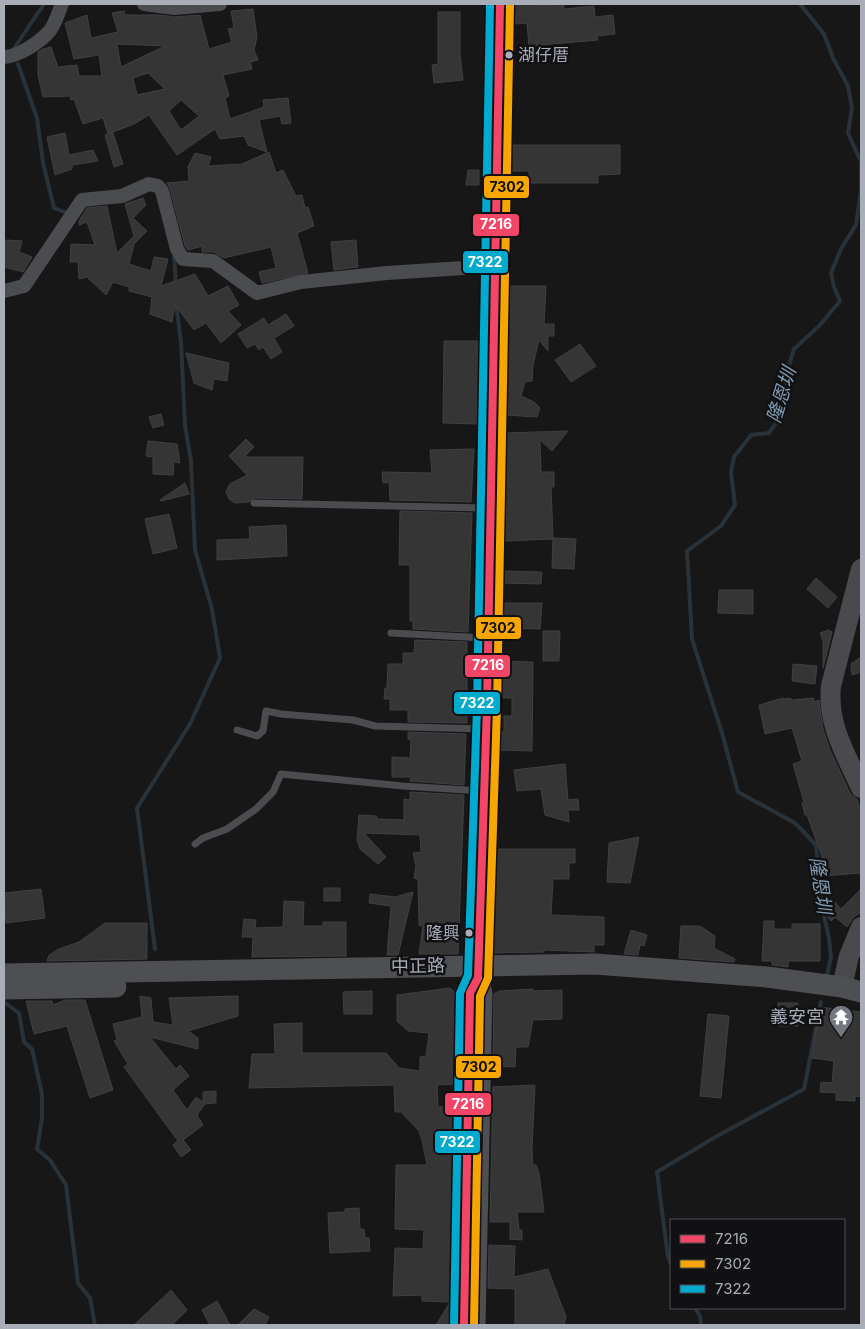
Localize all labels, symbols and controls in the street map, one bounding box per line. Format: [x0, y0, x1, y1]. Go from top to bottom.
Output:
place label: 湖仔厝 [518, 45, 569, 65]
marker: 湖仔厝 [504, 50, 514, 60]
line badge: 7302 [483, 175, 530, 199]
text: 7302 [489, 178, 525, 195]
line badge: 7216 [472, 213, 520, 237]
text: 7216 [480, 215, 512, 232]
line badge: 7322 [462, 250, 509, 274]
text: 7322 [468, 253, 502, 270]
water label: 隆恩圳 [762, 362, 802, 426]
line badge: 7302 [475, 616, 522, 640]
text: 7302 [480, 619, 516, 636]
line badge: 7216 [464, 654, 511, 678]
text: 7216 [472, 656, 504, 673]
line badge: 7322 [453, 691, 501, 715]
text: 7322 [460, 694, 494, 711]
water label: 隆恩圳 [805, 855, 836, 918]
place label: 隆興 [426, 923, 460, 943]
marker: 隆興 [464, 928, 474, 938]
street label: 中正路 [391, 955, 445, 976]
temple icon: 義安宮 [828, 1004, 854, 1038]
place label: 義安宮 [770, 1006, 824, 1027]
line badge: 7302 [455, 1055, 502, 1079]
text: 7302 [461, 1058, 497, 1075]
line badge: 7216 [444, 1092, 492, 1116]
text: 7216 [452, 1095, 484, 1112]
line badge: 7322 [434, 1130, 481, 1154]
text: 7322 [440, 1133, 474, 1150]
legend [670, 1219, 845, 1309]
text: 7216 [715, 1229, 748, 1248]
text: 7302 [715, 1254, 751, 1273]
text: 7322 [715, 1279, 751, 1298]

